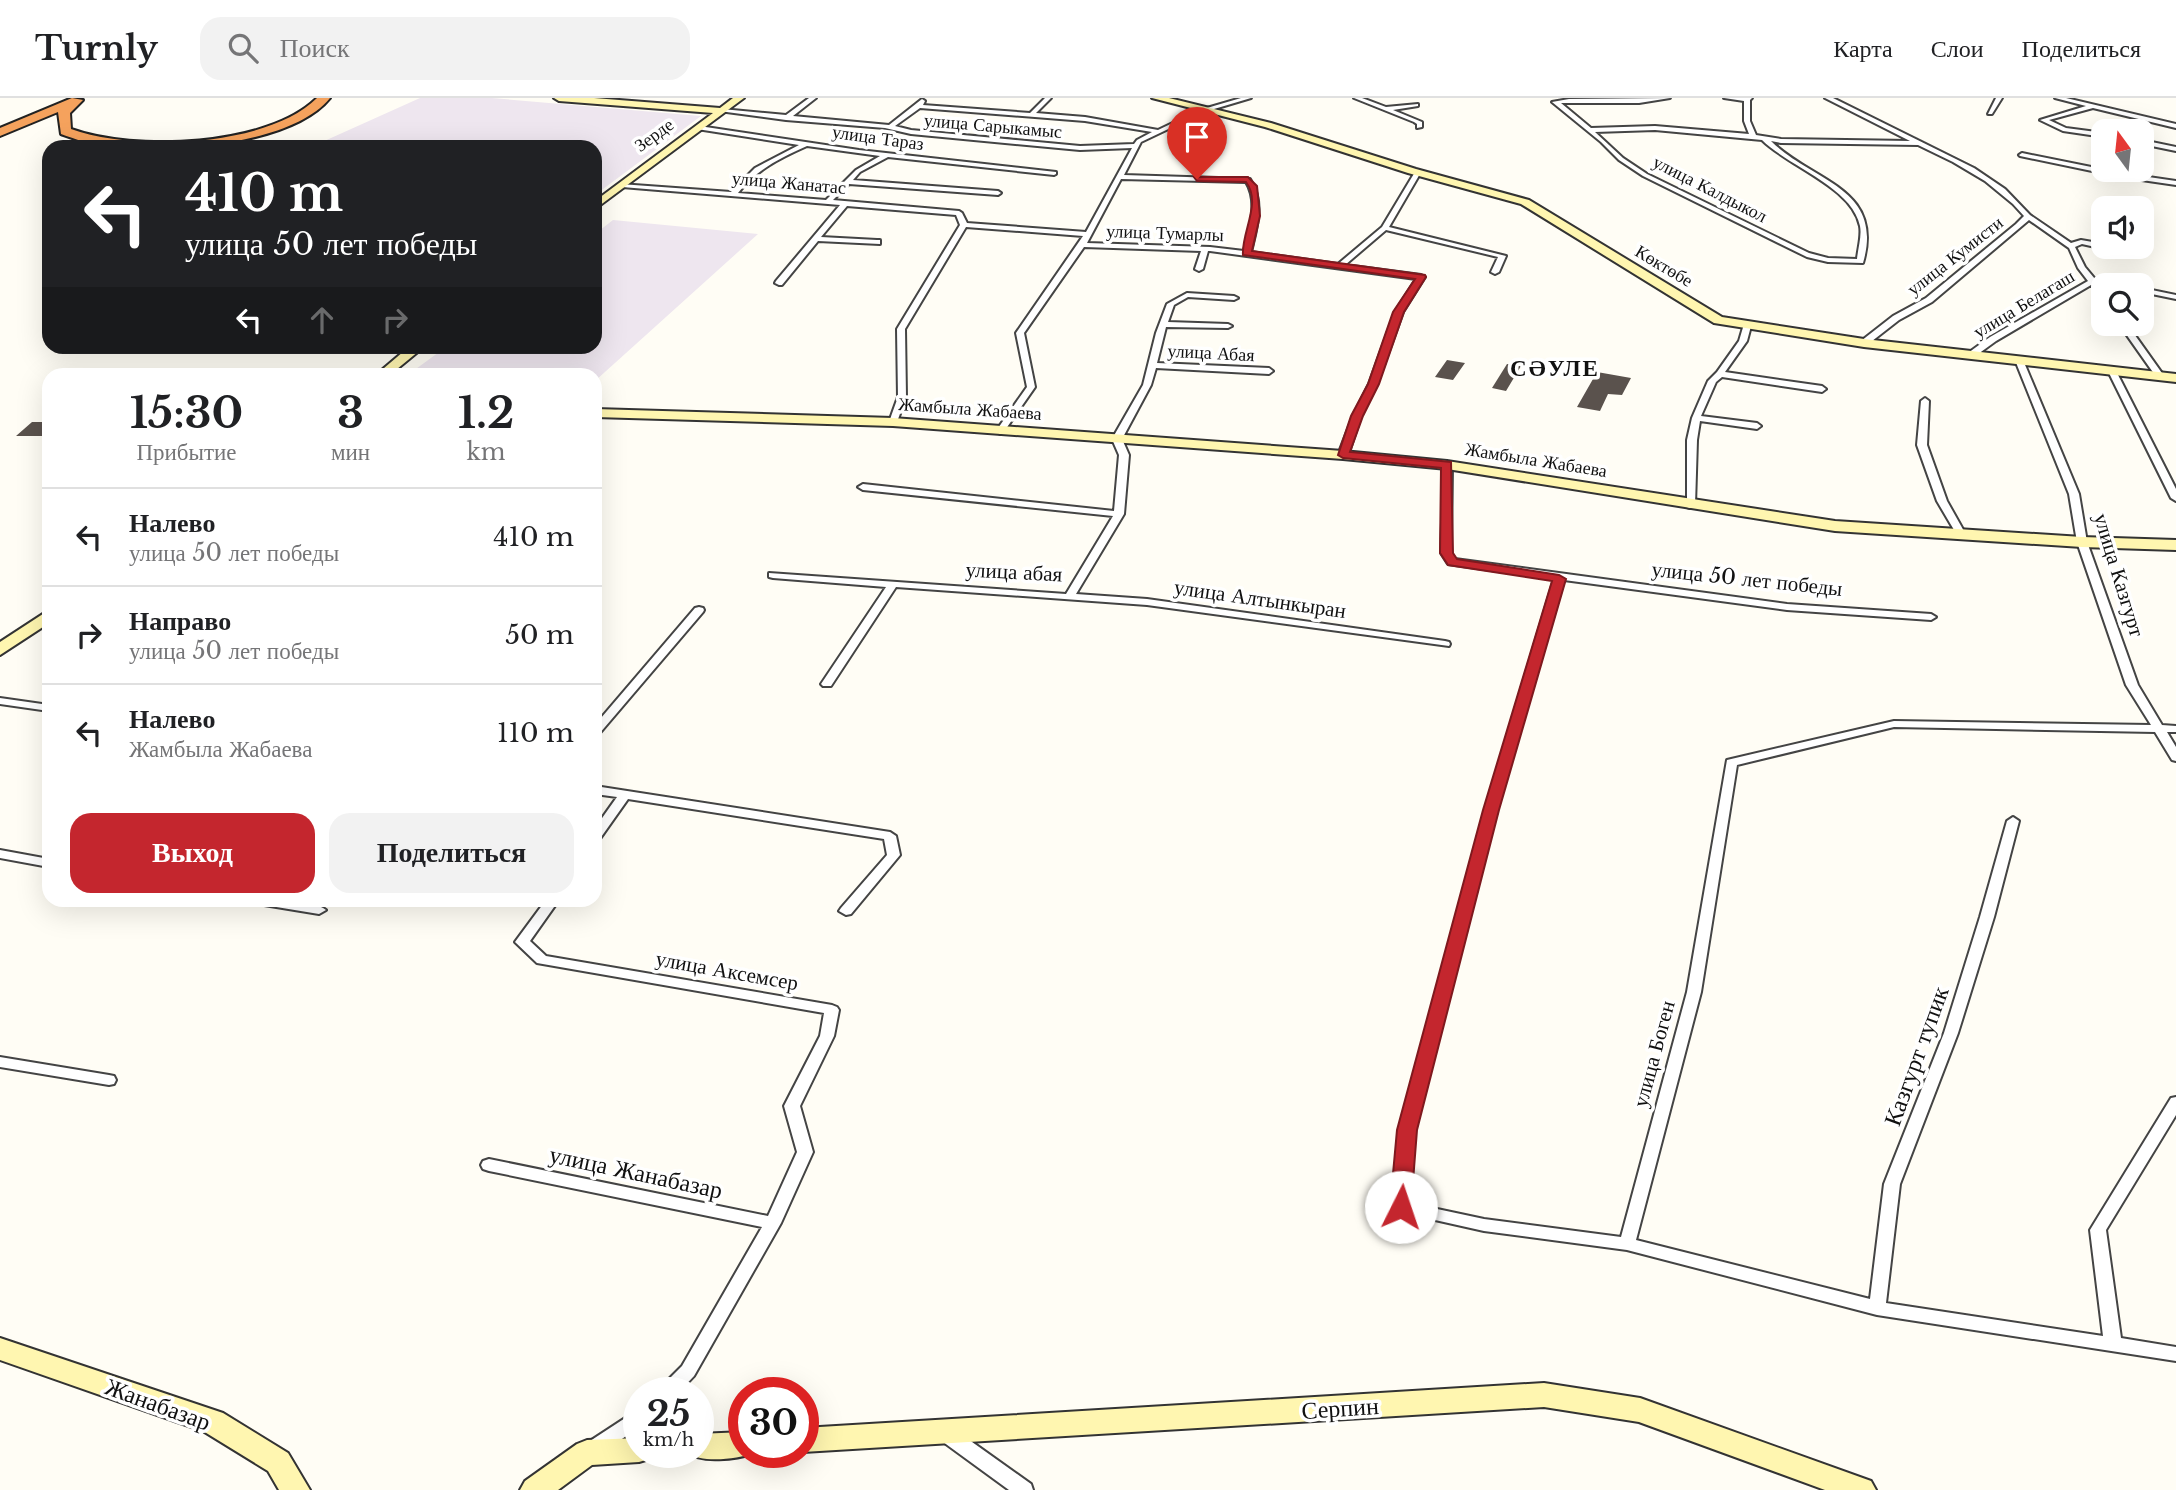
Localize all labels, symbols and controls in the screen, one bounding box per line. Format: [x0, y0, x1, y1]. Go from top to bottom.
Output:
search box [200, 17, 690, 80]
text: Turnly [35, 28, 158, 69]
icon: search [224, 29, 262, 67]
text: Поиск [280, 32, 350, 64]
text: Карта [1833, 34, 1893, 63]
text: Слои [1931, 34, 1984, 63]
text: Поделиться [2022, 34, 2141, 63]
pin [1167, 107, 1227, 179]
street label: улица Сарыкамыс [923, 109, 1063, 143]
street label: Зерде [630, 113, 678, 157]
icon: arrive [1178, 118, 1216, 156]
north arrow [2091, 119, 2154, 182]
map controls [2091, 119, 2154, 336]
street label: улица Тараз [831, 121, 925, 155]
street label: улица Калдыкол [1649, 151, 1771, 227]
text: 410 m [185, 163, 343, 224]
street label: улица Жанатас [731, 167, 847, 199]
icon: left [70, 168, 161, 259]
button: sound [2091, 196, 2154, 259]
street label: улица Кумисти [1903, 212, 2008, 300]
street label: улица Тумарлы [1106, 220, 1224, 246]
text: улица 50 лет победы [185, 224, 477, 264]
street label: Көктөбе [1631, 240, 1697, 292]
street label: улица Белагаш [1969, 265, 2079, 343]
button: search [2091, 273, 2154, 336]
icon: left [230, 301, 268, 339]
icon: ahead [303, 301, 341, 339]
icon: right [376, 301, 414, 339]
street label: улица Абая [1167, 340, 1255, 366]
district label: СӘУЛЕ [1510, 354, 1600, 382]
text: 15:30 [130, 387, 243, 439]
text: 3 [337, 387, 364, 439]
text: 1.2 [458, 387, 514, 439]
street label: Жамбыла Жабаева [898, 393, 1042, 425]
text: Прибытие [136, 438, 237, 466]
text: мин [331, 438, 370, 466]
text: km [467, 438, 505, 466]
street label: Жамбыла Жабаева [1463, 438, 1609, 482]
text: Налево [129, 507, 215, 539]
street label: улица Казгурт [2088, 510, 2150, 640]
icon: left [70, 518, 108, 556]
text: 410 m [493, 521, 574, 553]
text: улица 50 лет победы [129, 539, 339, 567]
street label: улица абая [965, 556, 1063, 588]
street label: улица 50 лет победы [1650, 556, 1844, 602]
street label: улица Алтынкыран [1172, 574, 1348, 624]
text: Направо [129, 605, 231, 637]
icon: right [70, 616, 108, 654]
text: 50 m [505, 619, 574, 651]
text: улица 50 лет победы [129, 637, 339, 665]
text: Налево [129, 703, 215, 735]
icon: left [70, 714, 108, 752]
text: 110 m [497, 717, 574, 749]
text: Жамбыла Жабаева [129, 735, 312, 763]
button: Выход [70, 813, 315, 893]
button: Поделиться [329, 813, 574, 893]
street label: улица Аксемсер [654, 946, 800, 996]
street label: Казгурт тупик [1877, 982, 1955, 1130]
street label: улица Боген [1627, 998, 1681, 1110]
street label: улица Жанабазар [547, 1139, 725, 1205]
position arrow [1364, 1170, 1438, 1244]
street label: Жанабазар [101, 1372, 215, 1436]
speed limit sign: 30 [728, 1377, 819, 1468]
street label: Серпин [1300, 1391, 1380, 1425]
text: 25 [647, 1392, 690, 1435]
text: km/h [643, 1429, 694, 1451]

